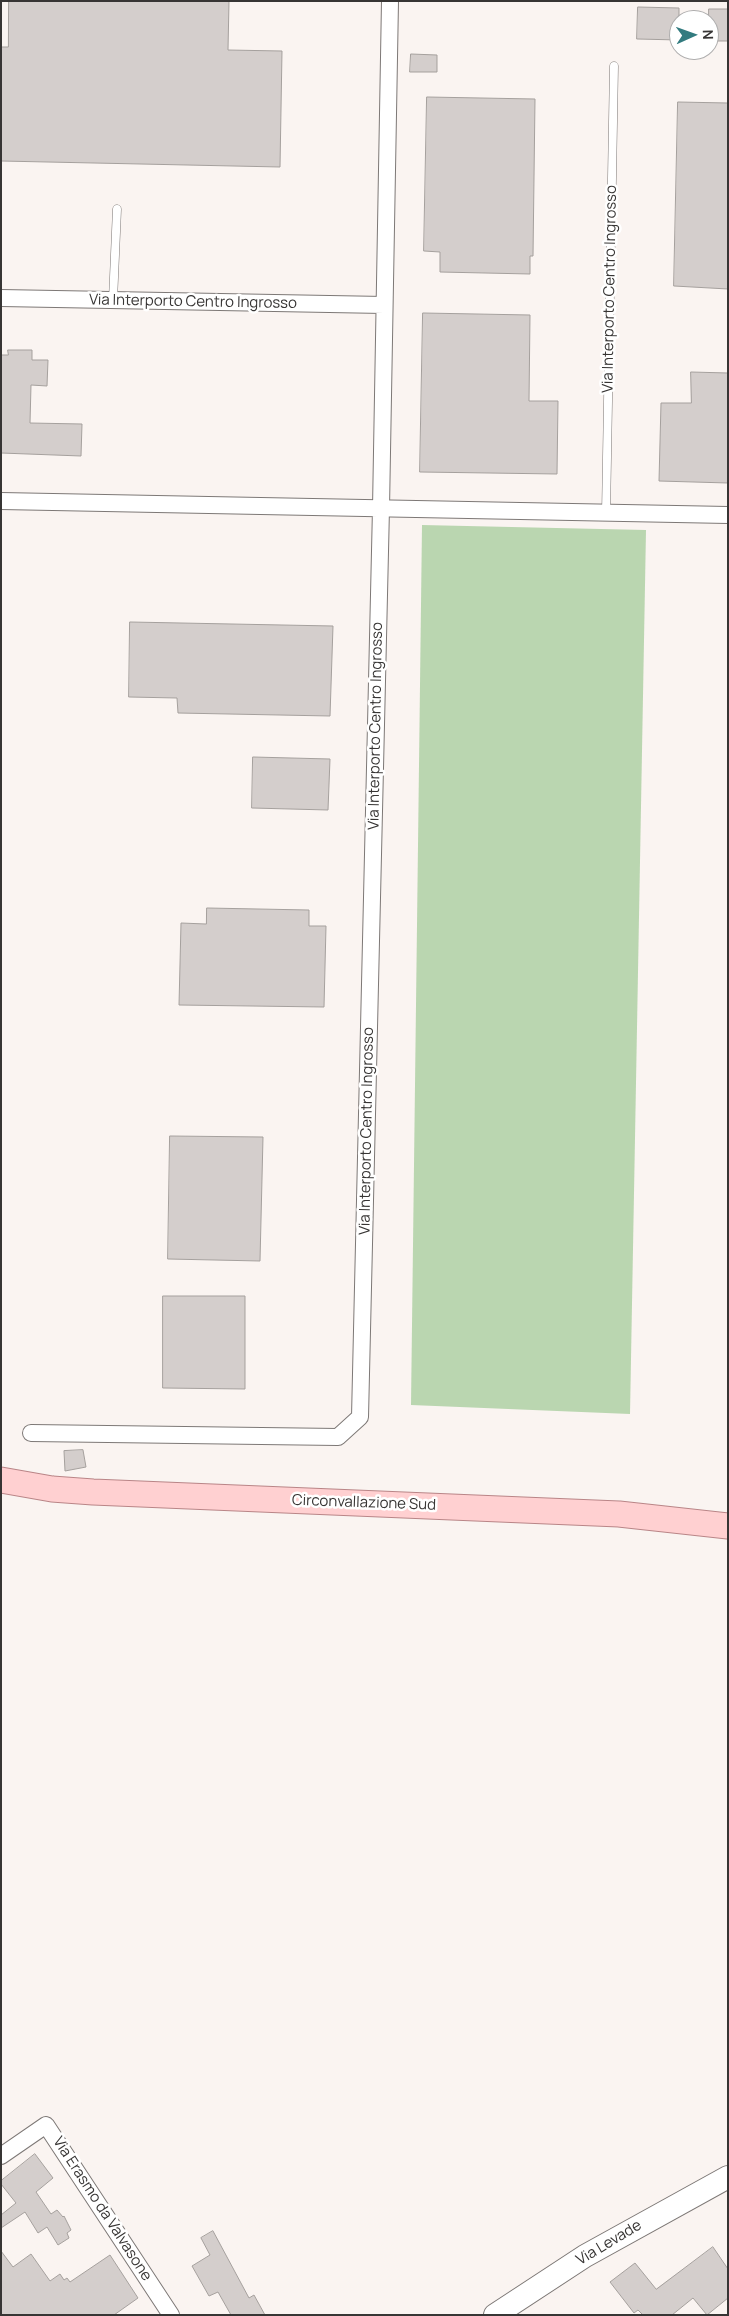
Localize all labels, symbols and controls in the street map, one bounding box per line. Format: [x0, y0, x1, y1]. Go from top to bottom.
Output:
north arrow [669, 10, 719, 60]
text: N [699, 29, 718, 40]
street label: Via Interporto Centro Ingrosso [599, 185, 621, 393]
street label: Via Interporto Centro Ingrosso [89, 291, 297, 313]
street label: Via Interporto Centro Ingrosso [365, 622, 387, 830]
street label: Via Interporto Centro Ingrosso [356, 1027, 378, 1235]
street label: Circonvallazione Sud [292, 1491, 436, 1515]
street label: Via Erasmo da Valvasone [49, 2134, 155, 2284]
street label: Via Levade [573, 2217, 645, 2269]

